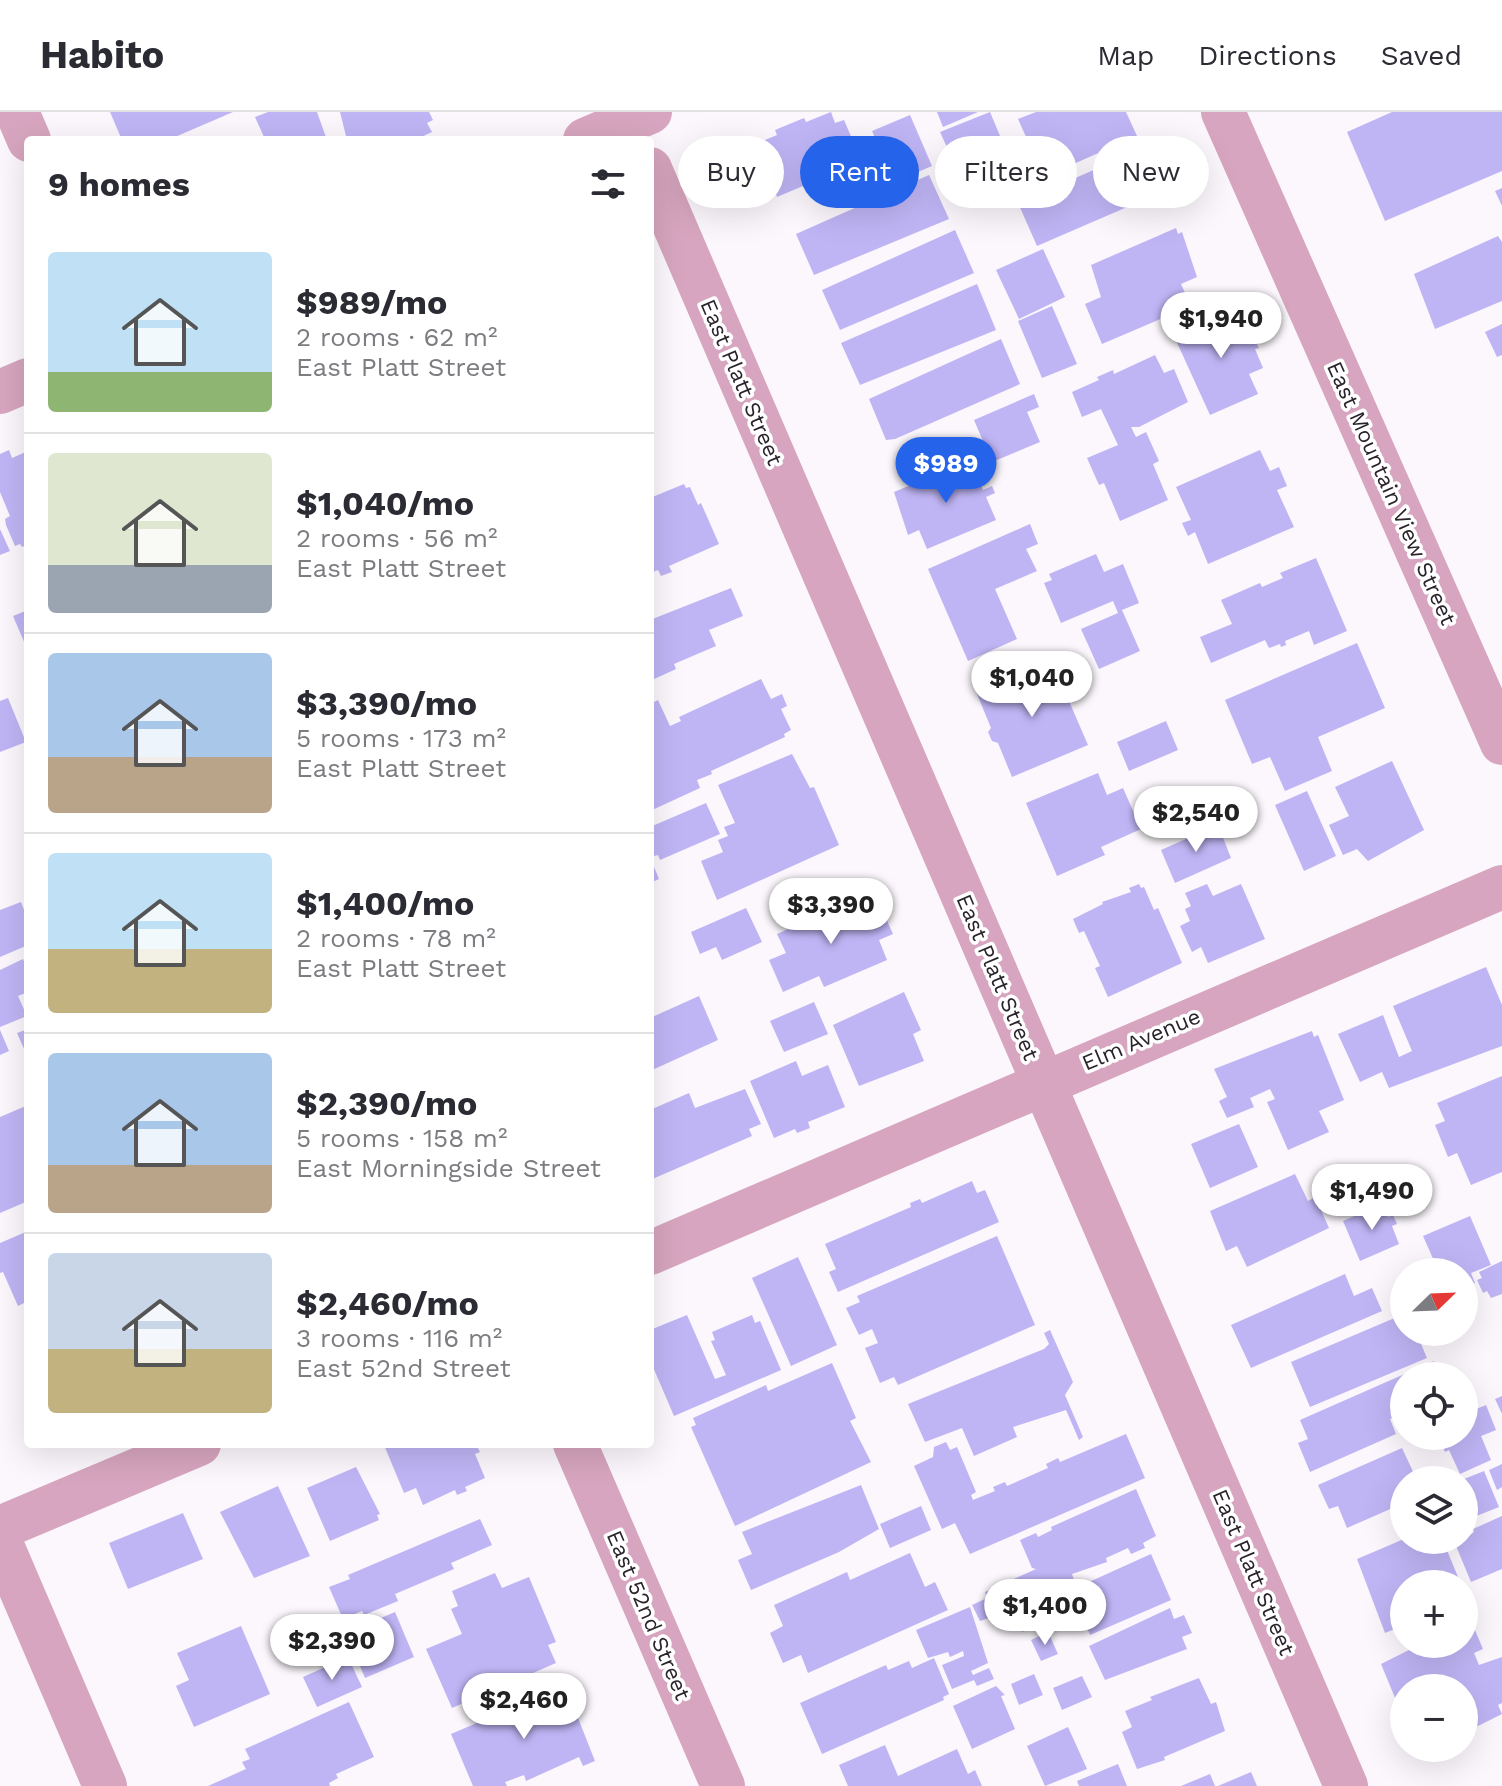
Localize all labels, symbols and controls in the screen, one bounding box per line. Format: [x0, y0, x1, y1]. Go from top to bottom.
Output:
text: Habito [40, 33, 164, 77]
text: Map [1097, 39, 1154, 72]
text: Directions [1198, 39, 1337, 72]
text: Saved [1381, 39, 1462, 72]
chip: Buy [678, 136, 784, 208]
chip: Rent [800, 136, 919, 208]
chip: Filters [935, 136, 1077, 208]
chip: New [1093, 136, 1209, 208]
icon: filters [586, 162, 630, 206]
text: 9 homes [48, 164, 190, 204]
text: $989/mo [296, 282, 447, 322]
icon: home [112, 284, 208, 380]
pin: $1,940 [1156, 292, 1286, 360]
street label: East Platt Street [695, 296, 788, 469]
text: $1,940 [1179, 303, 1263, 333]
text: 2 rooms · 62 m² [296, 322, 498, 352]
text: East Platt Street [296, 352, 506, 382]
street label: East Mountain View Street [1322, 358, 1461, 629]
pin: $989 [899, 437, 993, 505]
text: $989 [913, 448, 979, 478]
text: $1,040/mo [296, 483, 474, 523]
icon: home [112, 485, 208, 581]
text: 2 rooms · 56 m² [296, 523, 498, 553]
text: East Platt Street [296, 553, 506, 583]
pin: $1,040 [967, 651, 1097, 719]
text: $1,040 [989, 662, 1075, 692]
text: $3,390/mo [296, 683, 477, 723]
icon: home [112, 685, 208, 781]
text: 5 rooms · 173 m² [296, 723, 506, 753]
text: East Platt Street [296, 753, 506, 783]
pin: $2,540 [1131, 786, 1261, 854]
text: $2,540 [1152, 797, 1240, 827]
pin: $3,390 [766, 878, 896, 946]
text: $1,400/mo [296, 883, 474, 923]
icon: home [112, 885, 208, 981]
text: $3,390 [787, 889, 875, 919]
street label: East Platt Street [951, 891, 1044, 1064]
text: 2 rooms · 78 m² [296, 923, 496, 953]
text: East Platt Street [296, 953, 506, 983]
street label: Elm Avenue [1078, 1003, 1204, 1076]
text: $2,390/mo [296, 1083, 477, 1123]
icon: home [112, 1085, 208, 1181]
text: 5 rooms · 158 m² [296, 1123, 507, 1153]
text: East Morningside Street [296, 1153, 601, 1183]
pin: $1,490 [1307, 1164, 1437, 1232]
text: $1,490 [1330, 1175, 1414, 1205]
north arrow [1390, 1258, 1478, 1346]
map controls [1390, 1258, 1478, 1762]
text: $2,460/mo [296, 1283, 479, 1323]
icon: home [112, 1285, 208, 1381]
text: 3 rooms · 116 m² [296, 1323, 502, 1353]
text: East 52nd Street [296, 1353, 511, 1383]
button: locate [1390, 1362, 1478, 1450]
button: layers [1390, 1466, 1478, 1554]
street label: East Platt Street [1207, 1486, 1300, 1659]
street label: East 52nd Street [602, 1527, 696, 1704]
button: + [1390, 1570, 1478, 1658]
pin: $1,400 [980, 1579, 1110, 1647]
text: $1,400 [1002, 1590, 1088, 1620]
pin: $2,390 [267, 1614, 397, 1682]
text: $2,390 [288, 1625, 376, 1655]
pin: $2,460 [459, 1673, 589, 1741]
button: − [1390, 1674, 1478, 1762]
text: $2,460 [479, 1684, 569, 1714]

